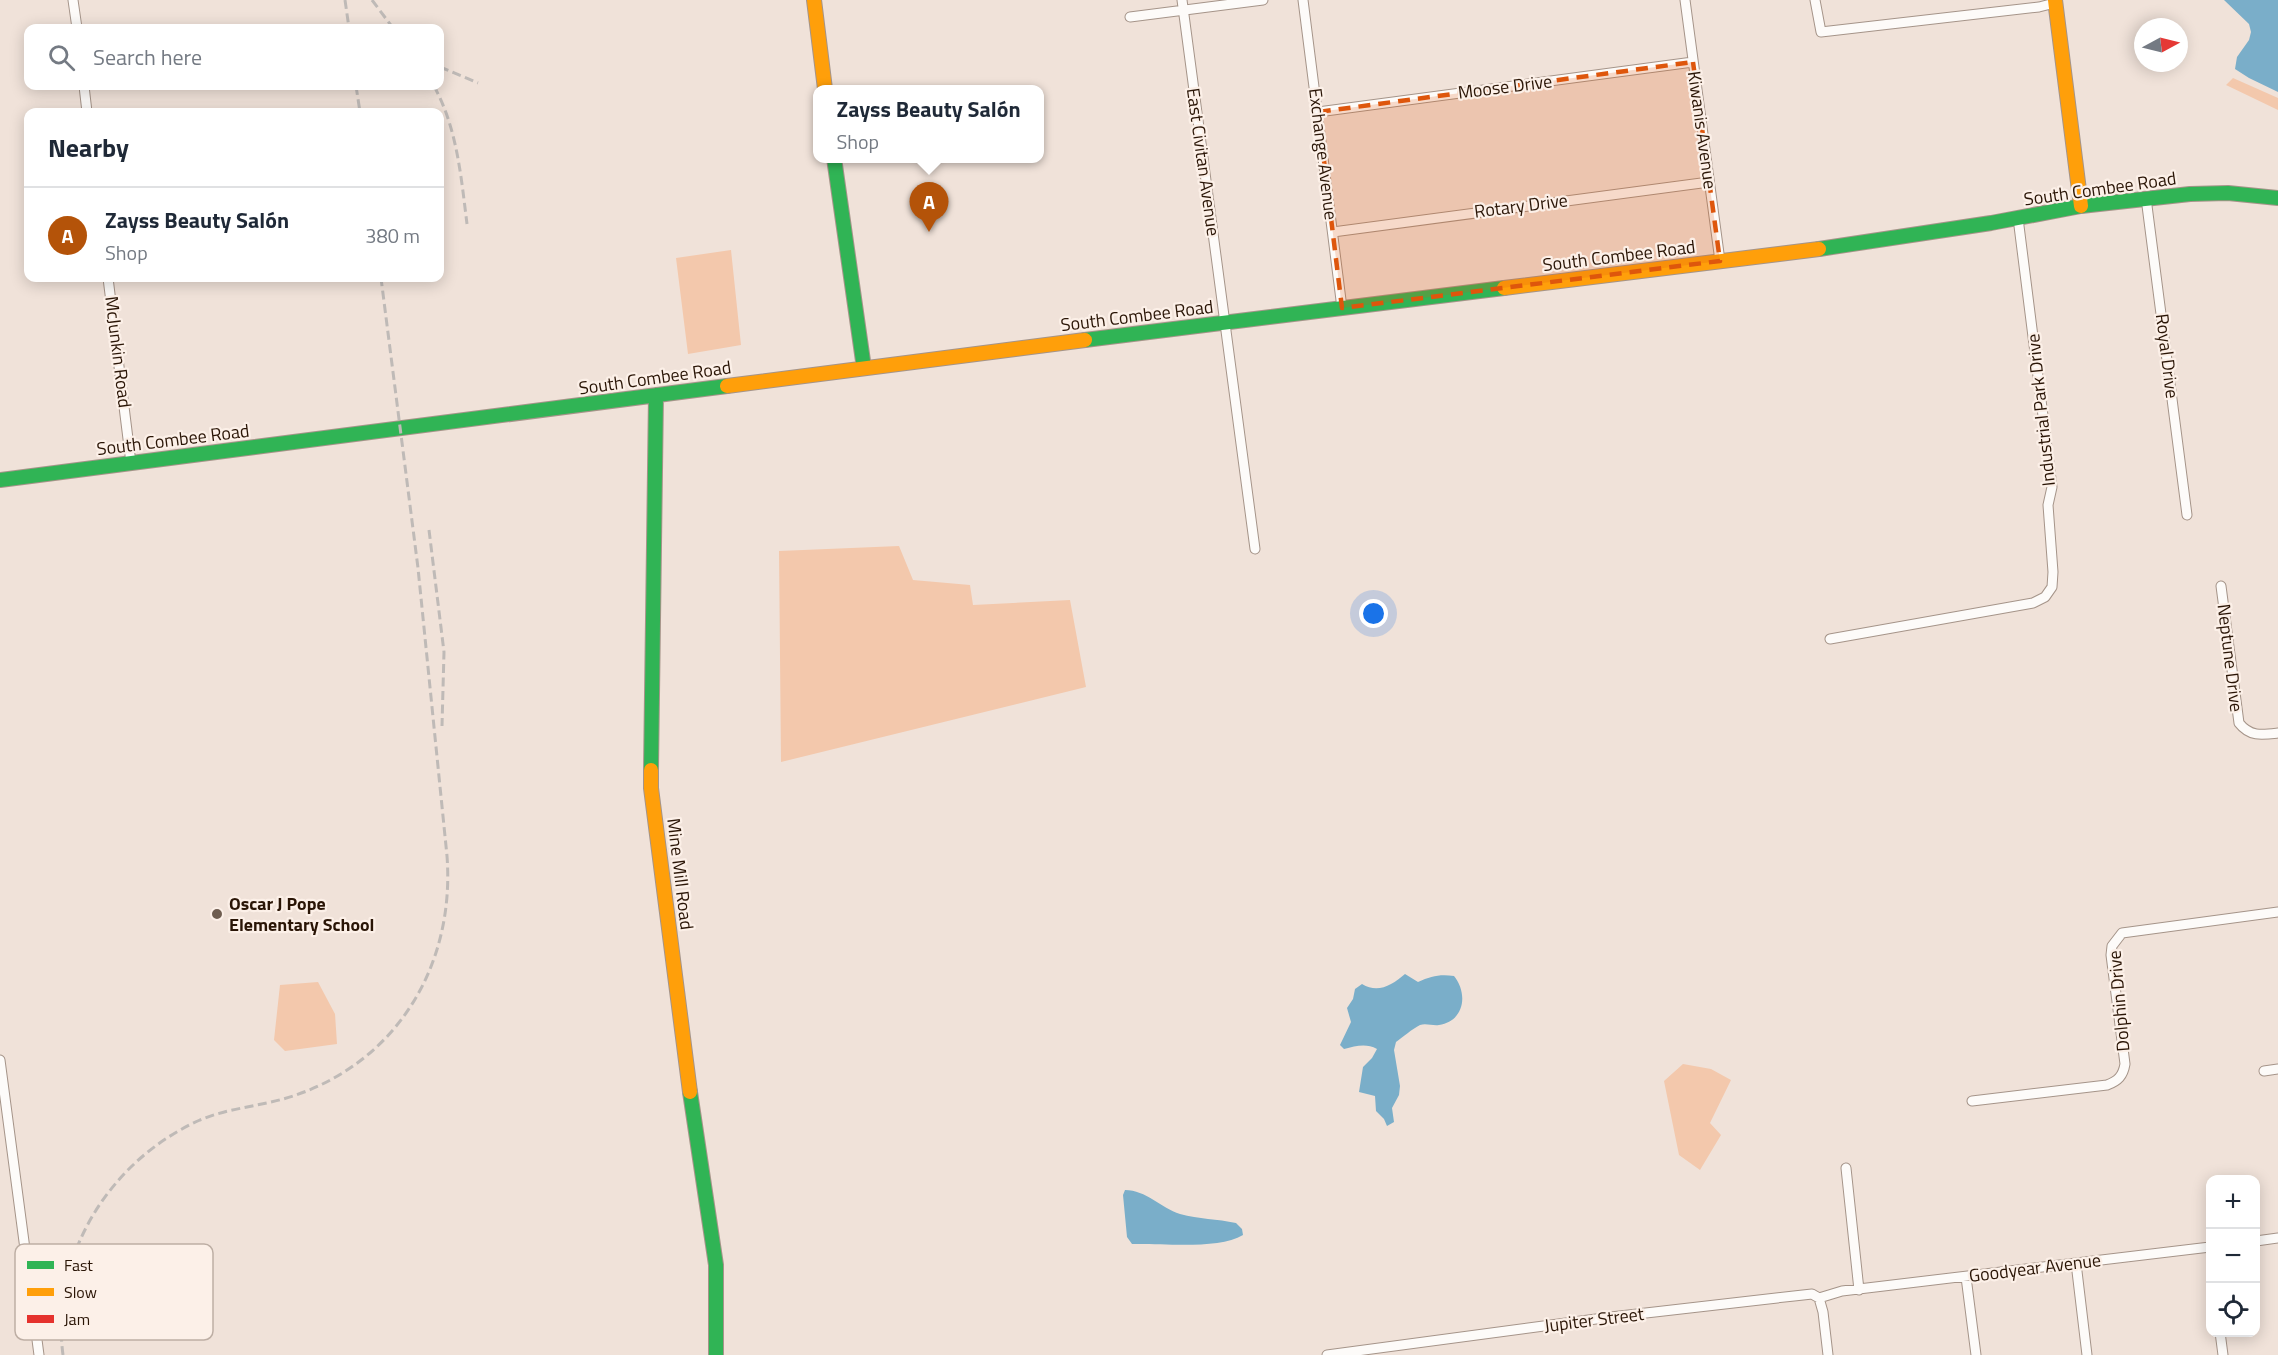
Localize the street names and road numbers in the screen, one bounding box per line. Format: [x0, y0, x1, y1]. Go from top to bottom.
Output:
street label: Moose Drive [1456, 67, 1554, 106]
street label: Kiwanis Avenue [1681, 69, 1724, 191]
street label: East Civitan Avenue [1180, 86, 1227, 238]
street label: Exchange Avenue [1302, 86, 1345, 221]
street label: South Combee Road [2022, 164, 2178, 213]
street label: Rotary Drive [1473, 186, 1569, 225]
street label: South Combee Road [1541, 233, 1697, 278]
street label: South Combee Road [1059, 293, 1215, 338]
street label: McJunkin Road [98, 295, 139, 409]
street label: Royal Drive [2149, 312, 2186, 400]
street label: Industrial Park Drive [2019, 333, 2062, 488]
street label: South Combee Road [577, 353, 733, 402]
street label: South Combee Road [95, 417, 251, 462]
street label: Neptune Drive [2210, 602, 2251, 713]
street label: Mine Mill Road [660, 817, 701, 931]
street label: Dolphin Drive [2101, 949, 2136, 1053]
street label: Goodyear Avenue [1967, 1246, 2102, 1289]
street label: Jupiter Street [1543, 1300, 1646, 1339]

